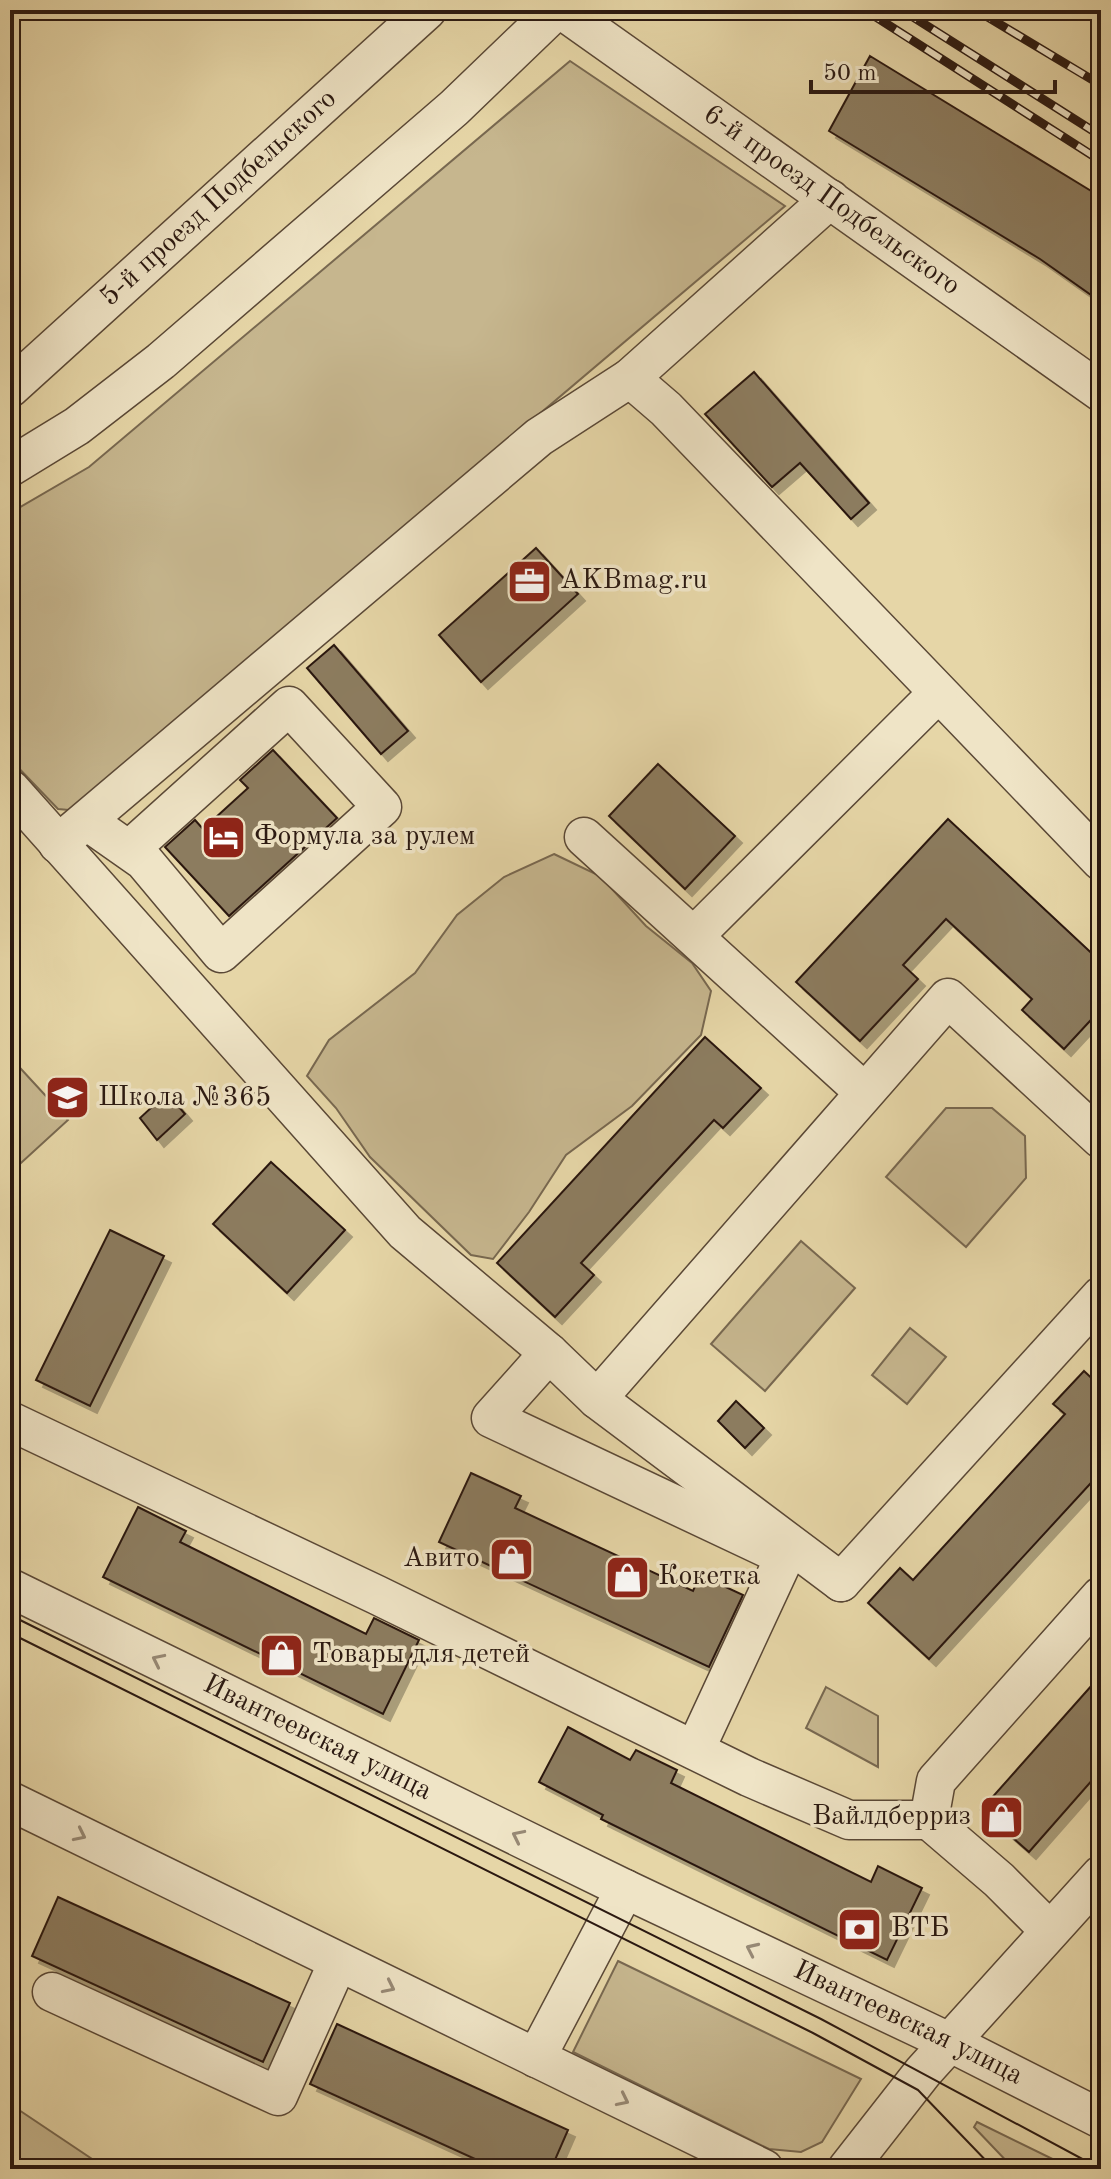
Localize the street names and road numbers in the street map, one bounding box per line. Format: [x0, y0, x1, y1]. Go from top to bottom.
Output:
street label: 5-й проезд Подбельского [96, 85, 342, 312]
street label: 6-й проезд Подбельского [698, 100, 965, 301]
street label: Ивантеевская улица [198, 1671, 436, 1806]
street label: Ивантеевская улица [789, 1957, 1027, 2091]

